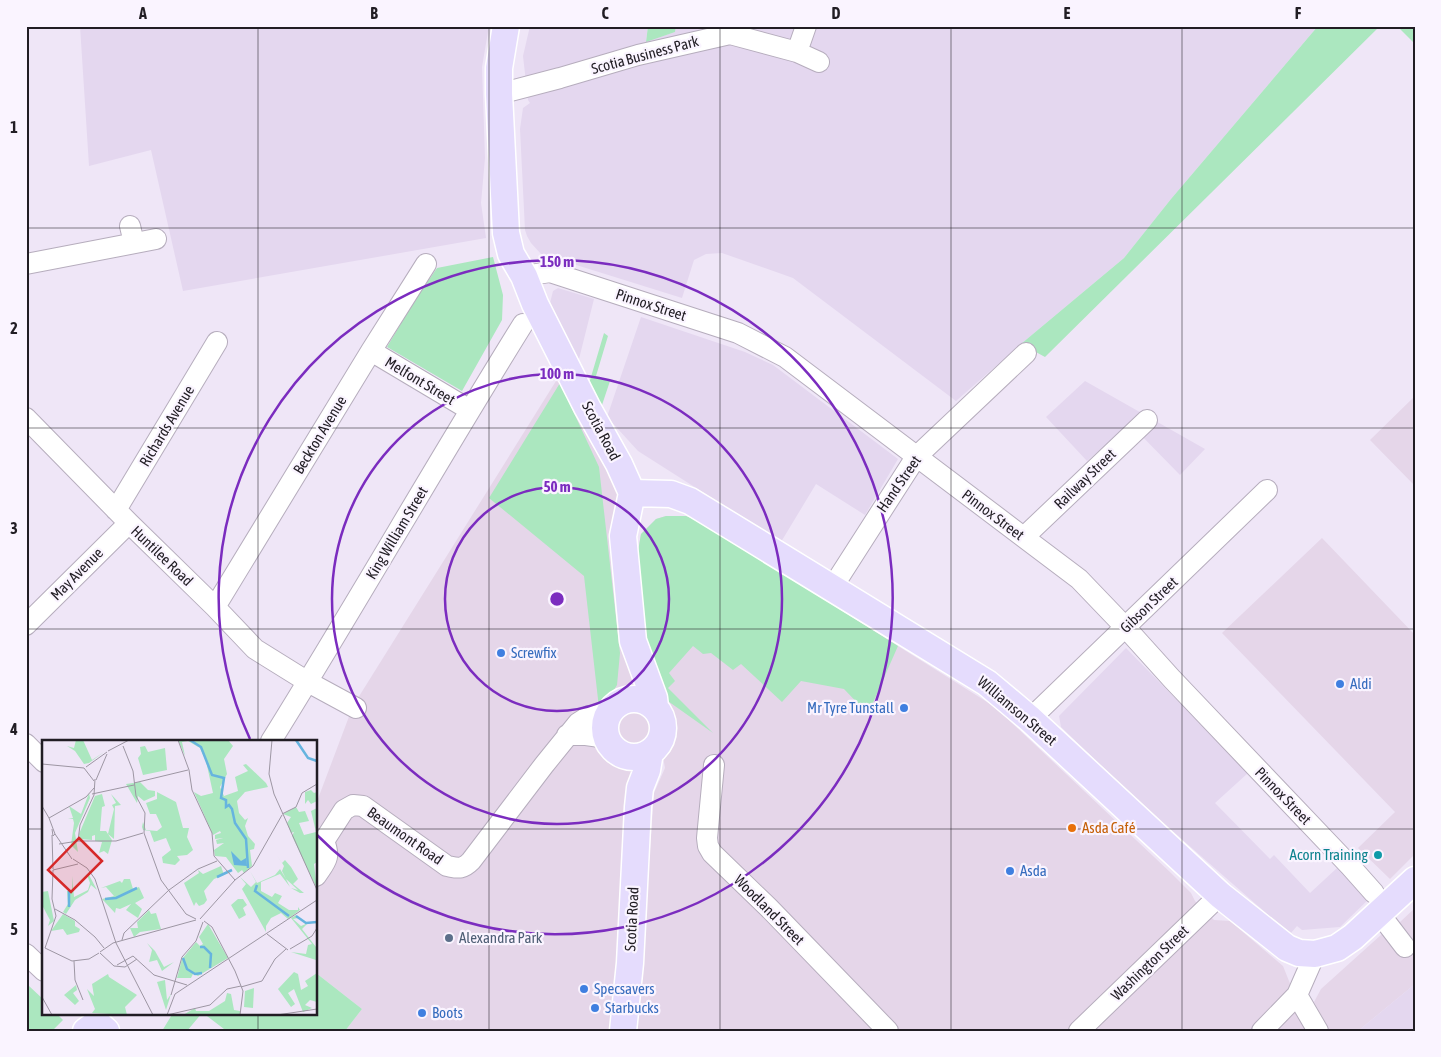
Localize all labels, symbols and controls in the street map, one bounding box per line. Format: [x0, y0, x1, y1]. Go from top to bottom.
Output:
text: A [138, 4, 147, 22]
text: B [370, 4, 378, 22]
text: C [601, 4, 609, 22]
text: D [832, 4, 841, 22]
text: E [1064, 4, 1071, 22]
text: F [1295, 4, 1302, 22]
street label: Scotia Business Park [589, 32, 701, 77]
text: 1 [10, 118, 18, 136]
text: 150 m [540, 253, 574, 270]
street label: Pinnox Street [614, 285, 688, 324]
text: 2 [10, 319, 18, 337]
street label: Melfont Street [382, 353, 458, 408]
text: 100 m [540, 365, 574, 382]
street label: Richards Avenue [136, 382, 197, 469]
street label: Beckton Avenue [290, 392, 350, 477]
street label: Scotia Road [579, 398, 624, 463]
street label: Railway Street [1050, 445, 1119, 512]
street label: Hand Street [873, 452, 924, 515]
text: 50 m [544, 478, 571, 495]
street label: King William Street [362, 483, 431, 582]
street label: Pinnox Street [959, 486, 1028, 543]
text: 3 [10, 519, 18, 537]
street label: Huntilee Road [128, 522, 197, 589]
street label: May Avenue [47, 544, 106, 603]
street label: Gibson Street [1116, 573, 1181, 636]
centre of rings [548, 590, 566, 608]
place label: Screwfix [511, 644, 557, 661]
marker: Screwfix [495, 647, 507, 659]
street label: Williamson Street [974, 673, 1060, 749]
place label: Aldi [1350, 675, 1372, 692]
marker: Aldi [1334, 678, 1346, 690]
place label: Mr Tyre Tunstall [807, 699, 894, 716]
marker: Mr Tyre Tunstall [898, 702, 910, 714]
text: 4 [9, 720, 18, 738]
inset map [42, 740, 318, 1014]
street label: Pinnox Street [1252, 763, 1315, 828]
street label: Beaumont Road [364, 803, 446, 868]
place label: Asda Café [1082, 819, 1136, 836]
marker: Asda Café [1066, 822, 1078, 834]
place label: Acorn Training [1290, 846, 1369, 863]
marker: Acorn Training [1372, 849, 1384, 861]
place label: Asda [1020, 862, 1047, 879]
marker: Asda [1004, 865, 1016, 877]
street label: Woodland Street [731, 871, 808, 948]
street label: Scotia Road [621, 886, 642, 952]
text: 5 [10, 920, 18, 938]
street label: Washington Street [1108, 922, 1192, 1004]
place label: Alexandra Park [459, 929, 543, 946]
marker: Alexandra Park [443, 932, 455, 944]
place label: Specsavers [594, 980, 655, 997]
marker: Specsavers [578, 983, 590, 995]
place label: Starbucks [605, 999, 659, 1016]
marker: Starbucks [589, 1002, 601, 1014]
place label: Boots [432, 1004, 463, 1021]
marker: Boots [416, 1007, 428, 1019]

